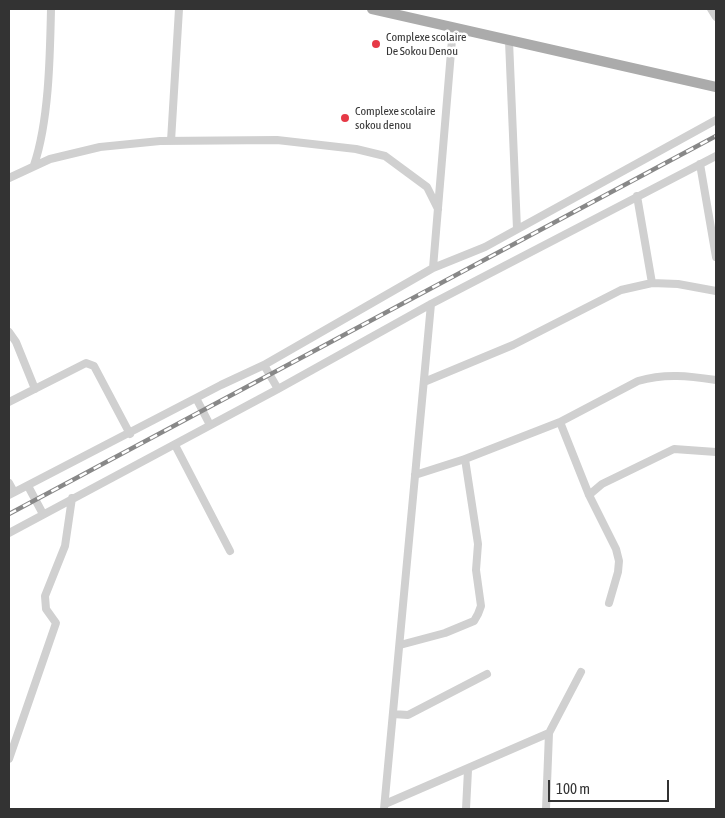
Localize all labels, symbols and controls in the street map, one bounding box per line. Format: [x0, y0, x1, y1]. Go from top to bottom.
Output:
place label: Complexe scolaire De Sokou Denou [386, 30, 466, 58]
marker: Complexe scolaire De Sokou Denou [370, 38, 382, 50]
place label: Complexe scolaire sokou denou [355, 104, 435, 132]
marker: Complexe scolaire sokou denou [339, 112, 351, 124]
scale bar [550, 770, 671, 802]
text: 100 m [556, 780, 590, 797]

